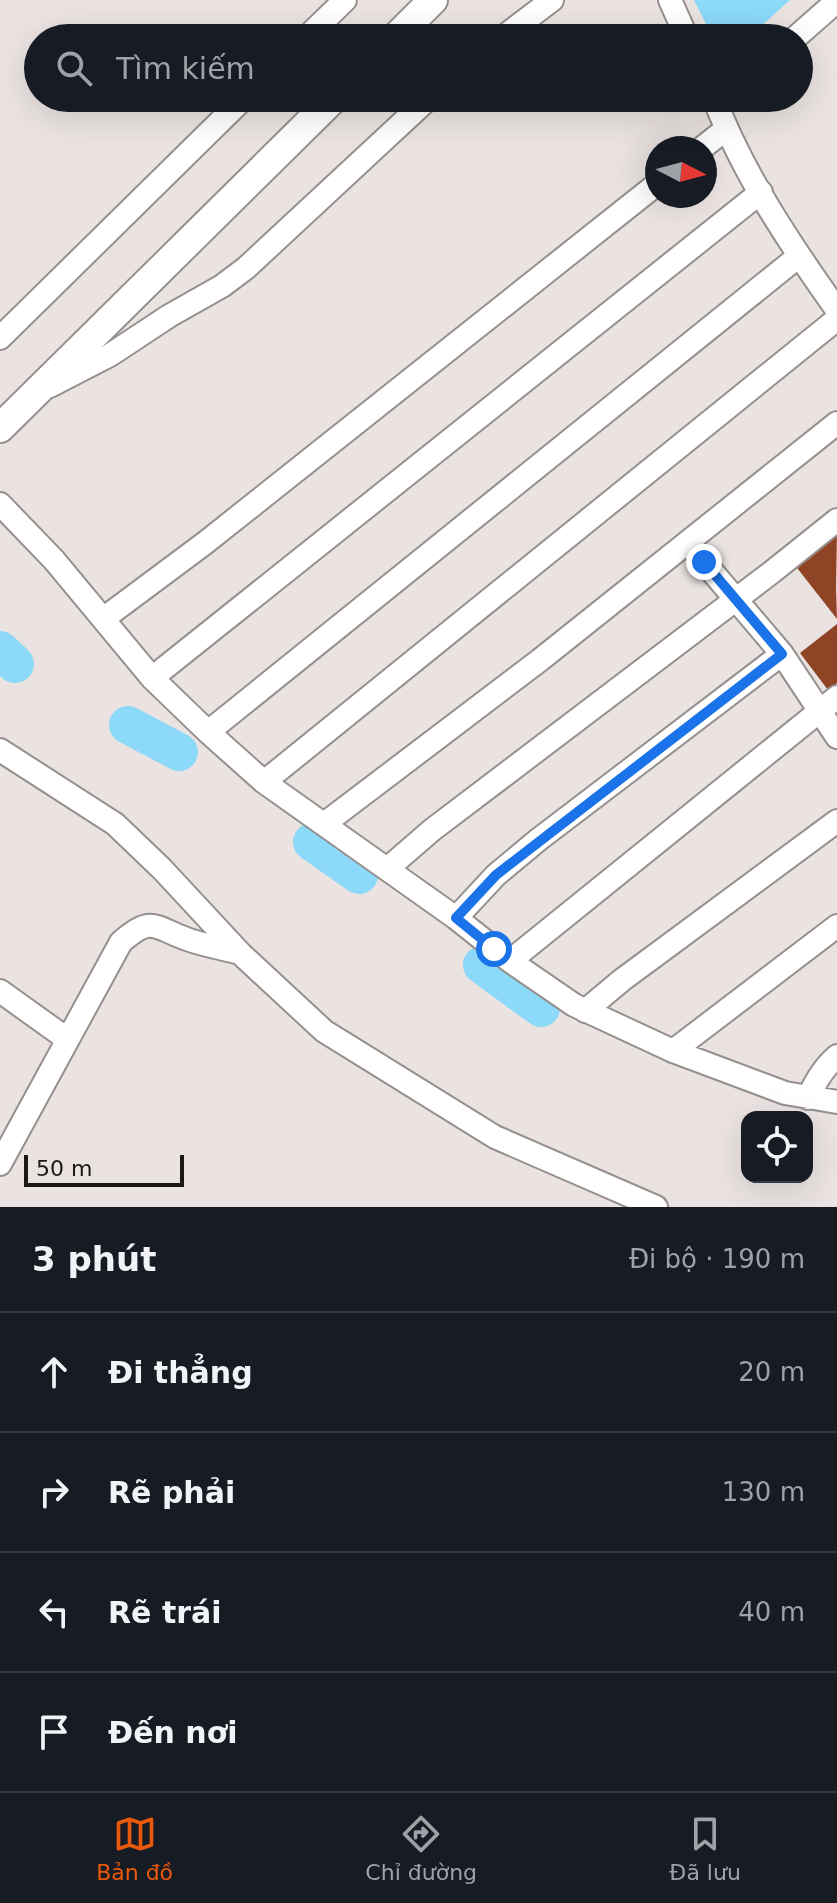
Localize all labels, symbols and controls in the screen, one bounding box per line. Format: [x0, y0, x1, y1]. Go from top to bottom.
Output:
search box [24, 24, 813, 112]
icon: search [52, 46, 96, 90]
text: Tìm kiếm [116, 51, 255, 86]
north arrow [645, 136, 717, 208]
route end [686, 544, 722, 580]
route start [476, 931, 512, 967]
map controls [741, 1111, 813, 1183]
button: locate [741, 1111, 813, 1183]
scale bar [24, 1151, 184, 1187]
text: 50 m [36, 1156, 92, 1181]
text: 3 phút [32, 1239, 157, 1279]
text: Đi bộ · 190 m [629, 1244, 805, 1274]
icon: ahead [32, 1350, 76, 1394]
text: Đi thẳng [108, 1355, 253, 1390]
text: 20 m [738, 1357, 805, 1387]
icon: right [32, 1470, 76, 1514]
text: Rẽ phải [108, 1475, 235, 1510]
text: 130 m [722, 1477, 805, 1507]
icon: left [32, 1590, 76, 1634]
text: Rẽ trái [108, 1595, 222, 1630]
text: 40 m [738, 1597, 805, 1627]
icon: arrive [32, 1710, 76, 1754]
text: Đến nơi [108, 1715, 238, 1750]
tab: Bản đồ [96, 1812, 173, 1885]
tab: Chỉ đường [365, 1812, 477, 1885]
tab: Đã lưu [669, 1812, 741, 1885]

